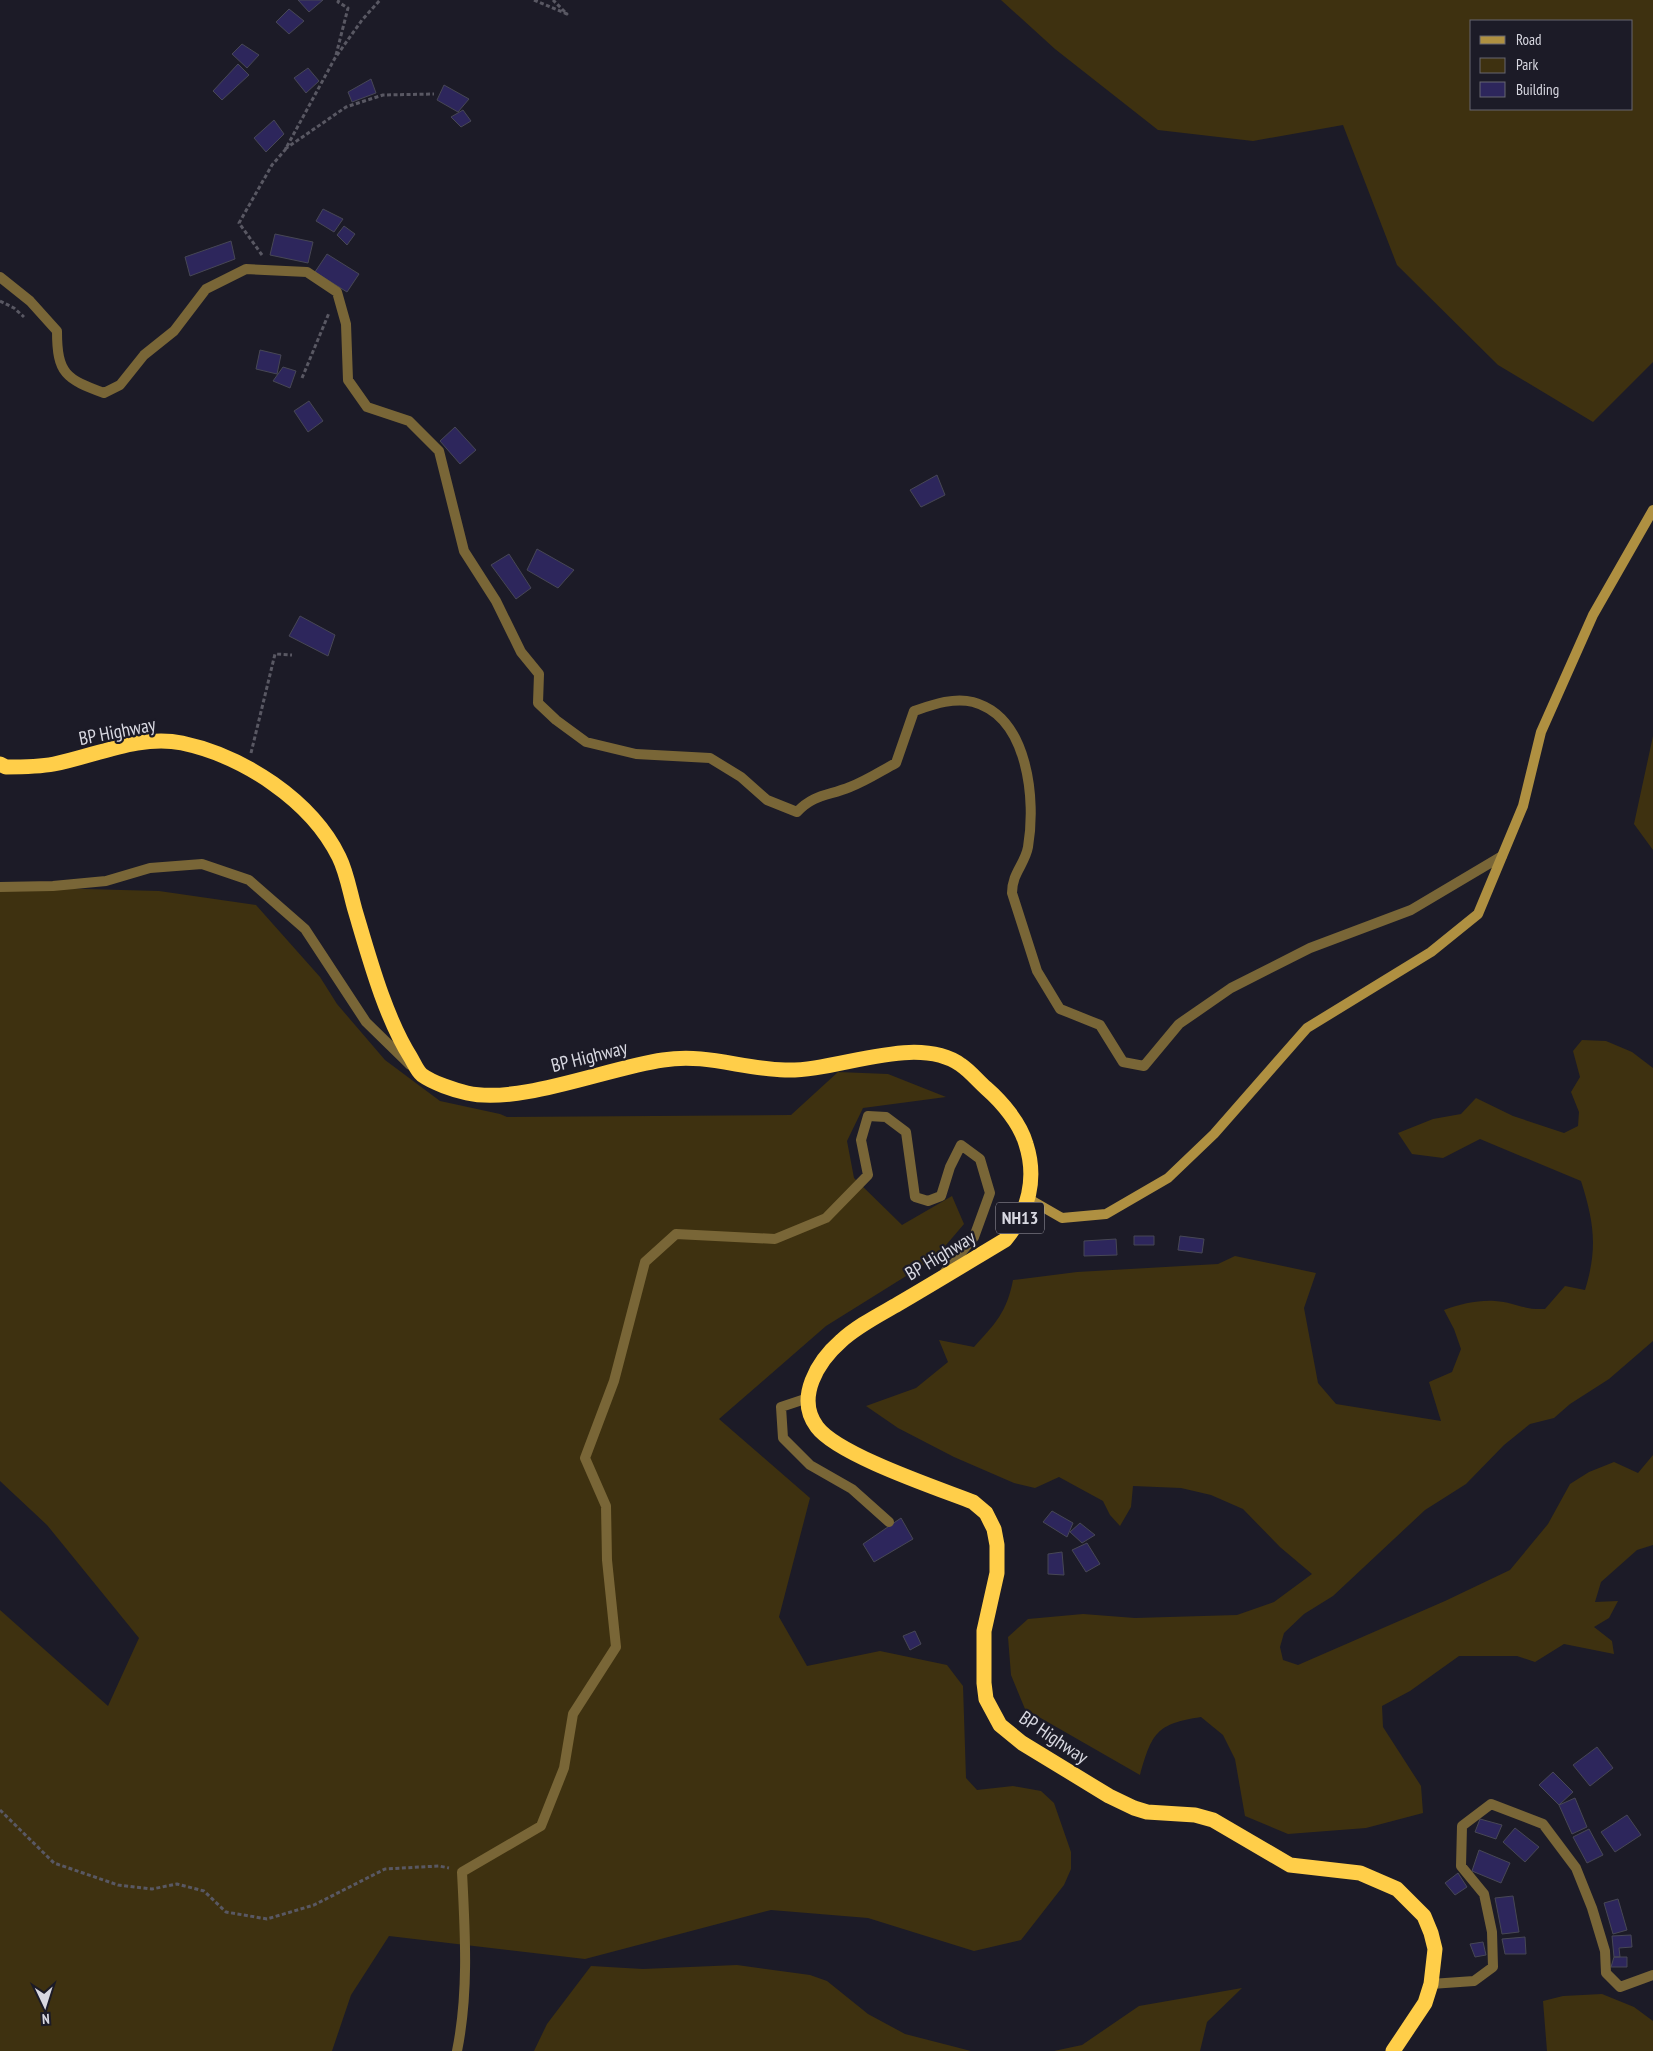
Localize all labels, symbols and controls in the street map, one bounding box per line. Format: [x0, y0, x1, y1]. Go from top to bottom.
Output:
legend [1470, 20, 1633, 110]
text: Road [1516, 30, 1542, 49]
text: Park [1516, 55, 1538, 74]
text: Building [1516, 80, 1559, 99]
street label: BP Highway [77, 712, 158, 750]
street label: BP Highway [548, 1035, 630, 1077]
road number: NH13 [996, 1202, 1044, 1234]
street label: BP Highway [900, 1224, 980, 1285]
street label: BP Highway [1015, 1705, 1094, 1769]
north arrow [20, 1981, 70, 2031]
text: N [42, 2010, 50, 2028]

